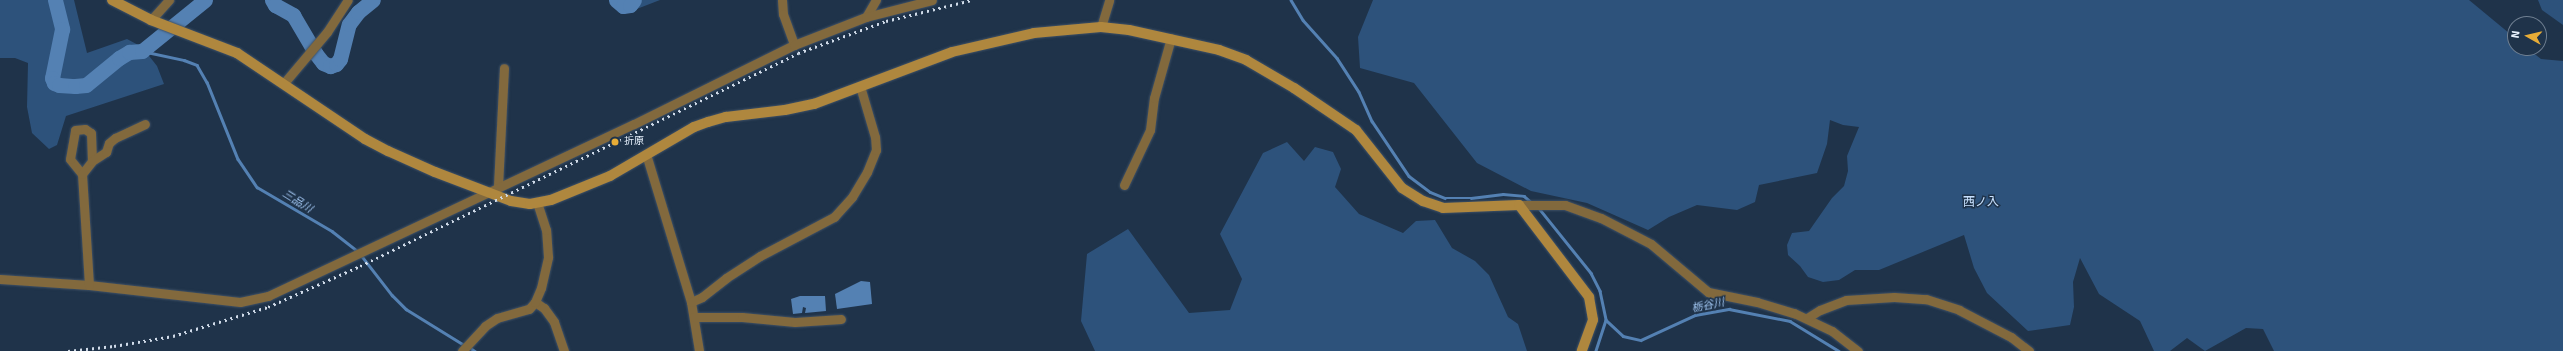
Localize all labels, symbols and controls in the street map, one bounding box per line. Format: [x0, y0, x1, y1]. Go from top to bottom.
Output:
north arrow [2507, 16, 2547, 56]
text: N [2509, 30, 2523, 39]
marker: 折原 [609, 136, 621, 148]
place label: 折原 [624, 136, 644, 148]
water label: 三品川 [280, 188, 314, 216]
district label: 西ノ入 [1963, 196, 1999, 210]
water label: 栃谷川 [1691, 296, 1725, 316]

